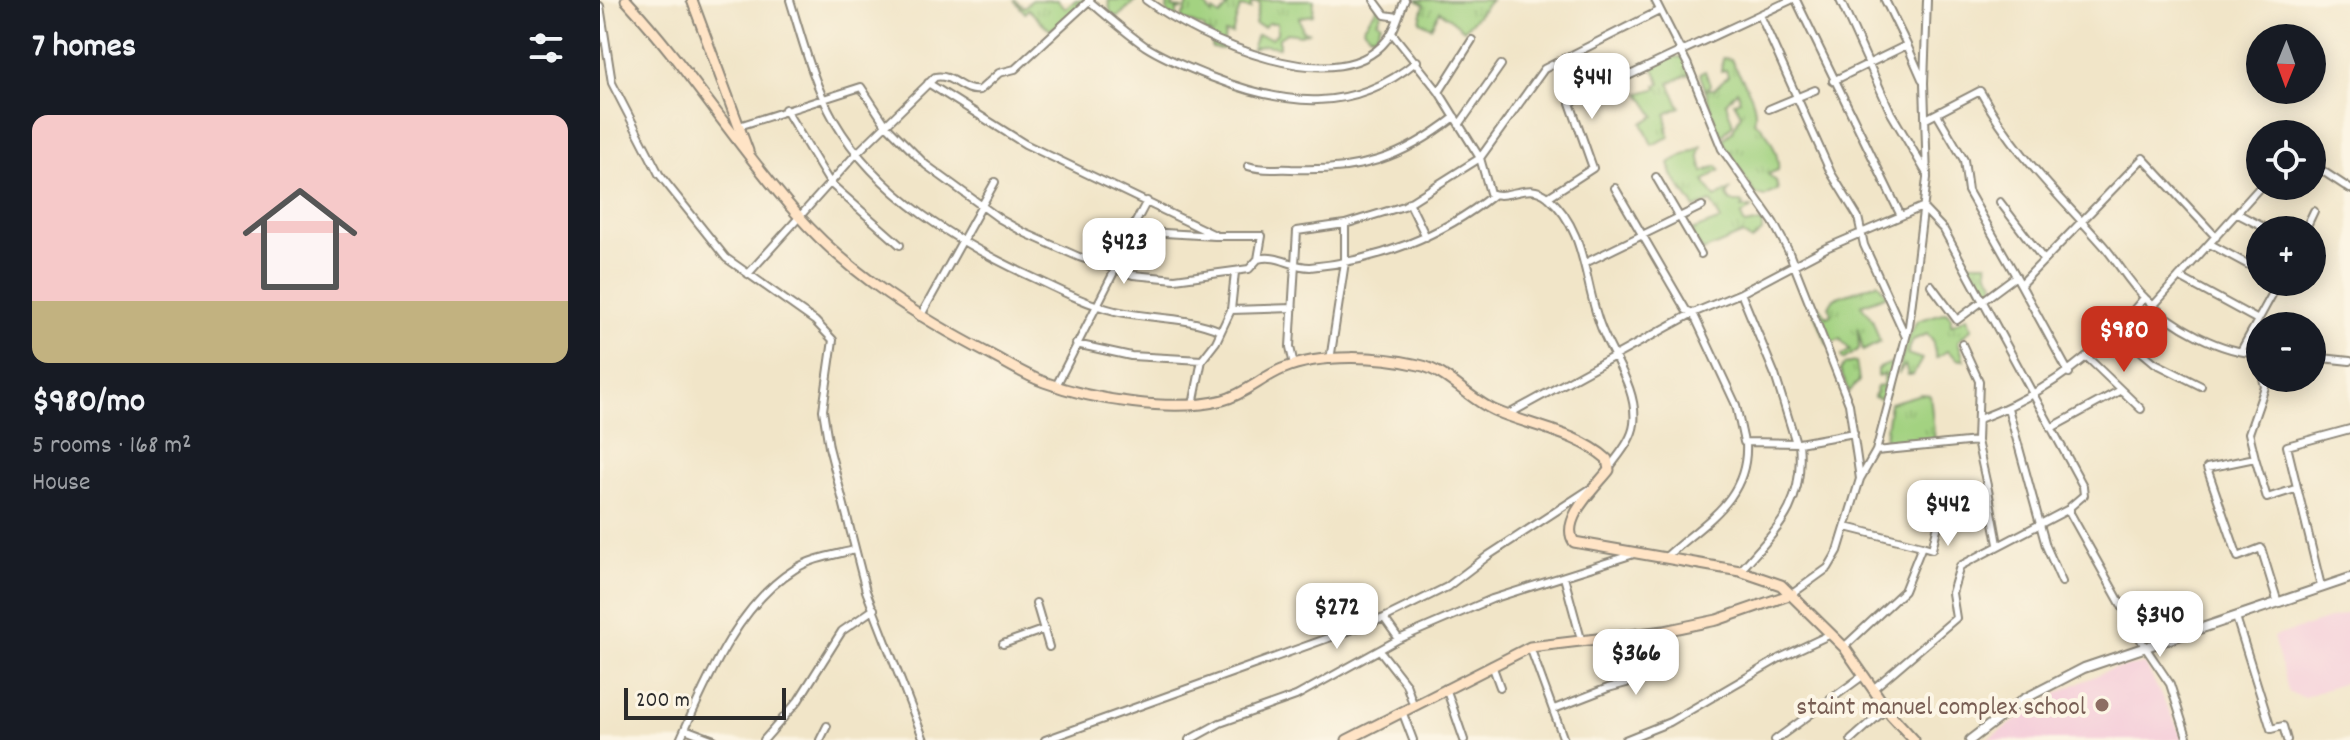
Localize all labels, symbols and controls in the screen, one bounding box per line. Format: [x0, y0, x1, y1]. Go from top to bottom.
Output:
text: 7 homes [32, 24, 136, 73]
north arrow [2246, 24, 2326, 104]
map controls [2246, 24, 2326, 392]
icon: filters [524, 26, 568, 70]
pin: $441 [1545, 53, 1639, 121]
text: $441 [1572, 60, 1612, 97]
button: locate [2246, 120, 2326, 200]
icon: home [228, 167, 372, 311]
button: + [2246, 216, 2326, 296]
pin: $423 [1077, 218, 1171, 286]
text: $423 [1101, 225, 1147, 262]
pin: $980 [2077, 306, 2171, 374]
button: − [2246, 312, 2326, 392]
text: $980 [2099, 313, 2149, 350]
text: $980/mo [32, 379, 145, 428]
text: 5 rooms · 168 m² [32, 428, 192, 465]
text: House [32, 465, 90, 502]
pin: $442 [1901, 480, 1995, 548]
text: $442 [1925, 487, 1971, 524]
pin: $272 [1290, 583, 1384, 651]
text: $272 [1314, 590, 1360, 627]
pin: $340 [2113, 591, 2207, 659]
text: $340 [2135, 598, 2185, 635]
pin: $366 [1589, 629, 1683, 697]
text: $366 [1611, 636, 1661, 673]
scale bar [624, 684, 786, 720]
text: 200 m [636, 686, 690, 717]
place label: staint manuel complex school [1796, 690, 2086, 727]
marker: staint manuel complex school [2093, 696, 2111, 714]

